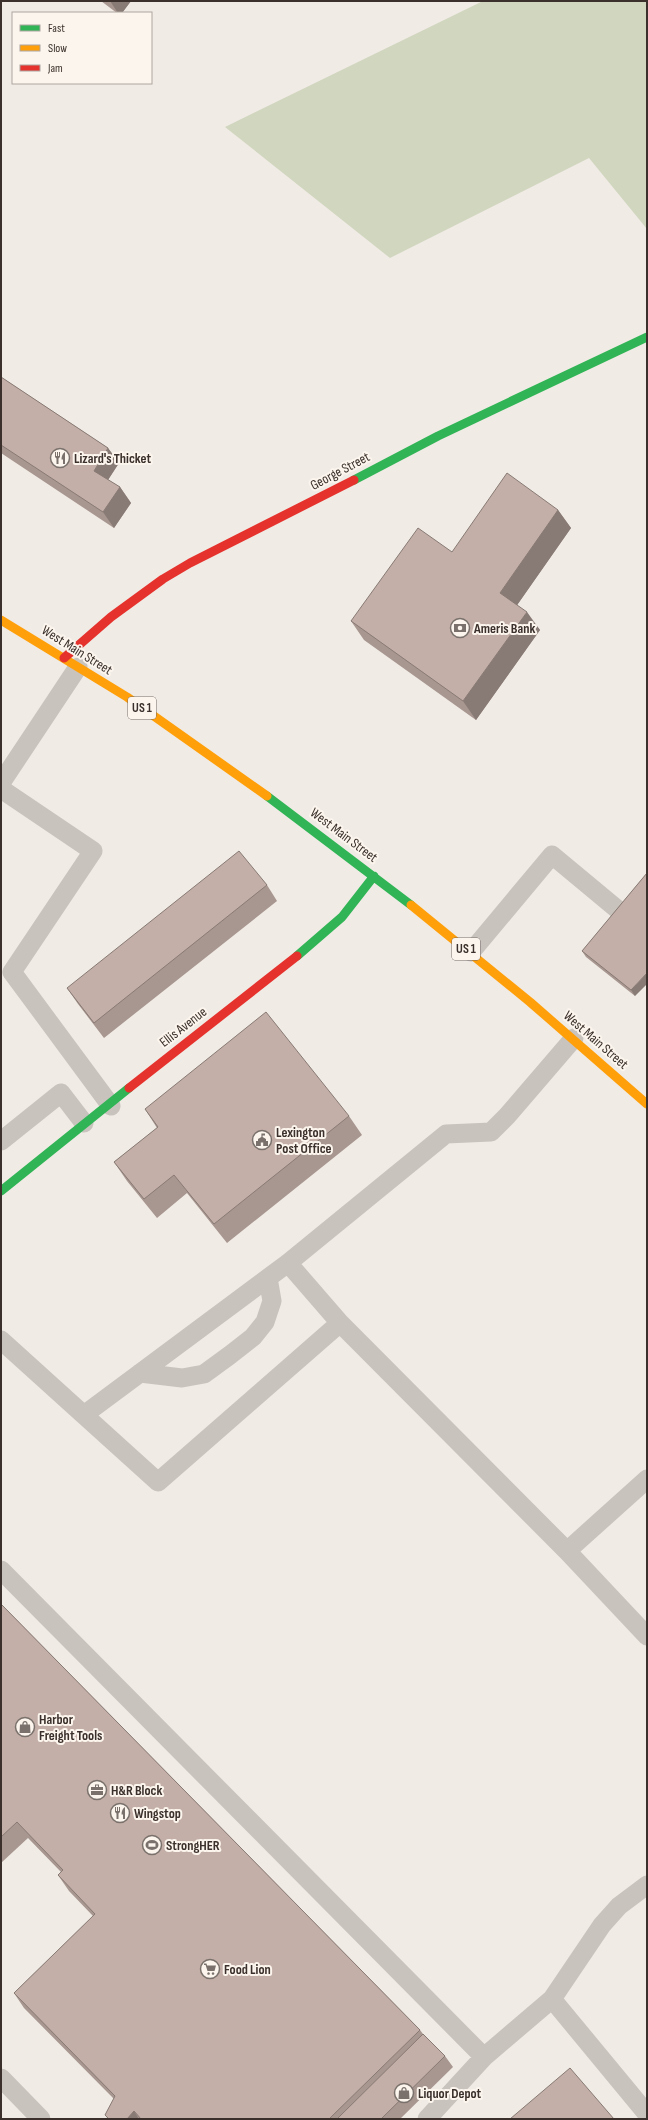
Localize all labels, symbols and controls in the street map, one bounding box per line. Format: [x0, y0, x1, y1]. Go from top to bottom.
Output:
legend [12, 12, 152, 84]
text: Fast [48, 21, 65, 36]
text: Slow [48, 41, 67, 56]
text: Jam [47, 61, 63, 76]
restaurant icon: Lizard's Thicket [49, 447, 71, 469]
street label: George Street [307, 448, 373, 494]
place label: Lizard's Thicket [74, 450, 151, 467]
bank icon: Ameris Bank [449, 617, 471, 639]
place label: Ameris Bank [473, 620, 536, 637]
street label: West Main Street [39, 622, 115, 678]
road number: US 1 [128, 697, 156, 719]
street label: West Main Street [307, 804, 381, 866]
road number: US 1 [452, 938, 480, 960]
street label: Ellis Avenue [156, 1003, 210, 1051]
street label: West Main Street [560, 1007, 632, 1073]
place label: Lexington Post Office [276, 1124, 332, 1157]
public building icon: Lexington Post Office [251, 1129, 273, 1151]
place label: Harbor Freight Tools [39, 1711, 102, 1744]
shop icon: Harbor Freight Tools [14, 1716, 36, 1738]
office icon: H&R Block [86, 1779, 108, 1801]
place label: H&R Block [111, 1782, 162, 1799]
restaurant icon: Wingstop [109, 1802, 131, 1824]
place label: Wingstop [134, 1805, 181, 1822]
sports icon: StrongHER [141, 1834, 163, 1856]
place label: StrongHER [166, 1837, 220, 1854]
supermarket icon: Food Lion [199, 1958, 221, 1980]
place label: Food Lion [224, 1961, 271, 1978]
shop icon: Liquor Depot [393, 2082, 415, 2104]
place label: Liquor Depot [418, 2085, 482, 2102]

